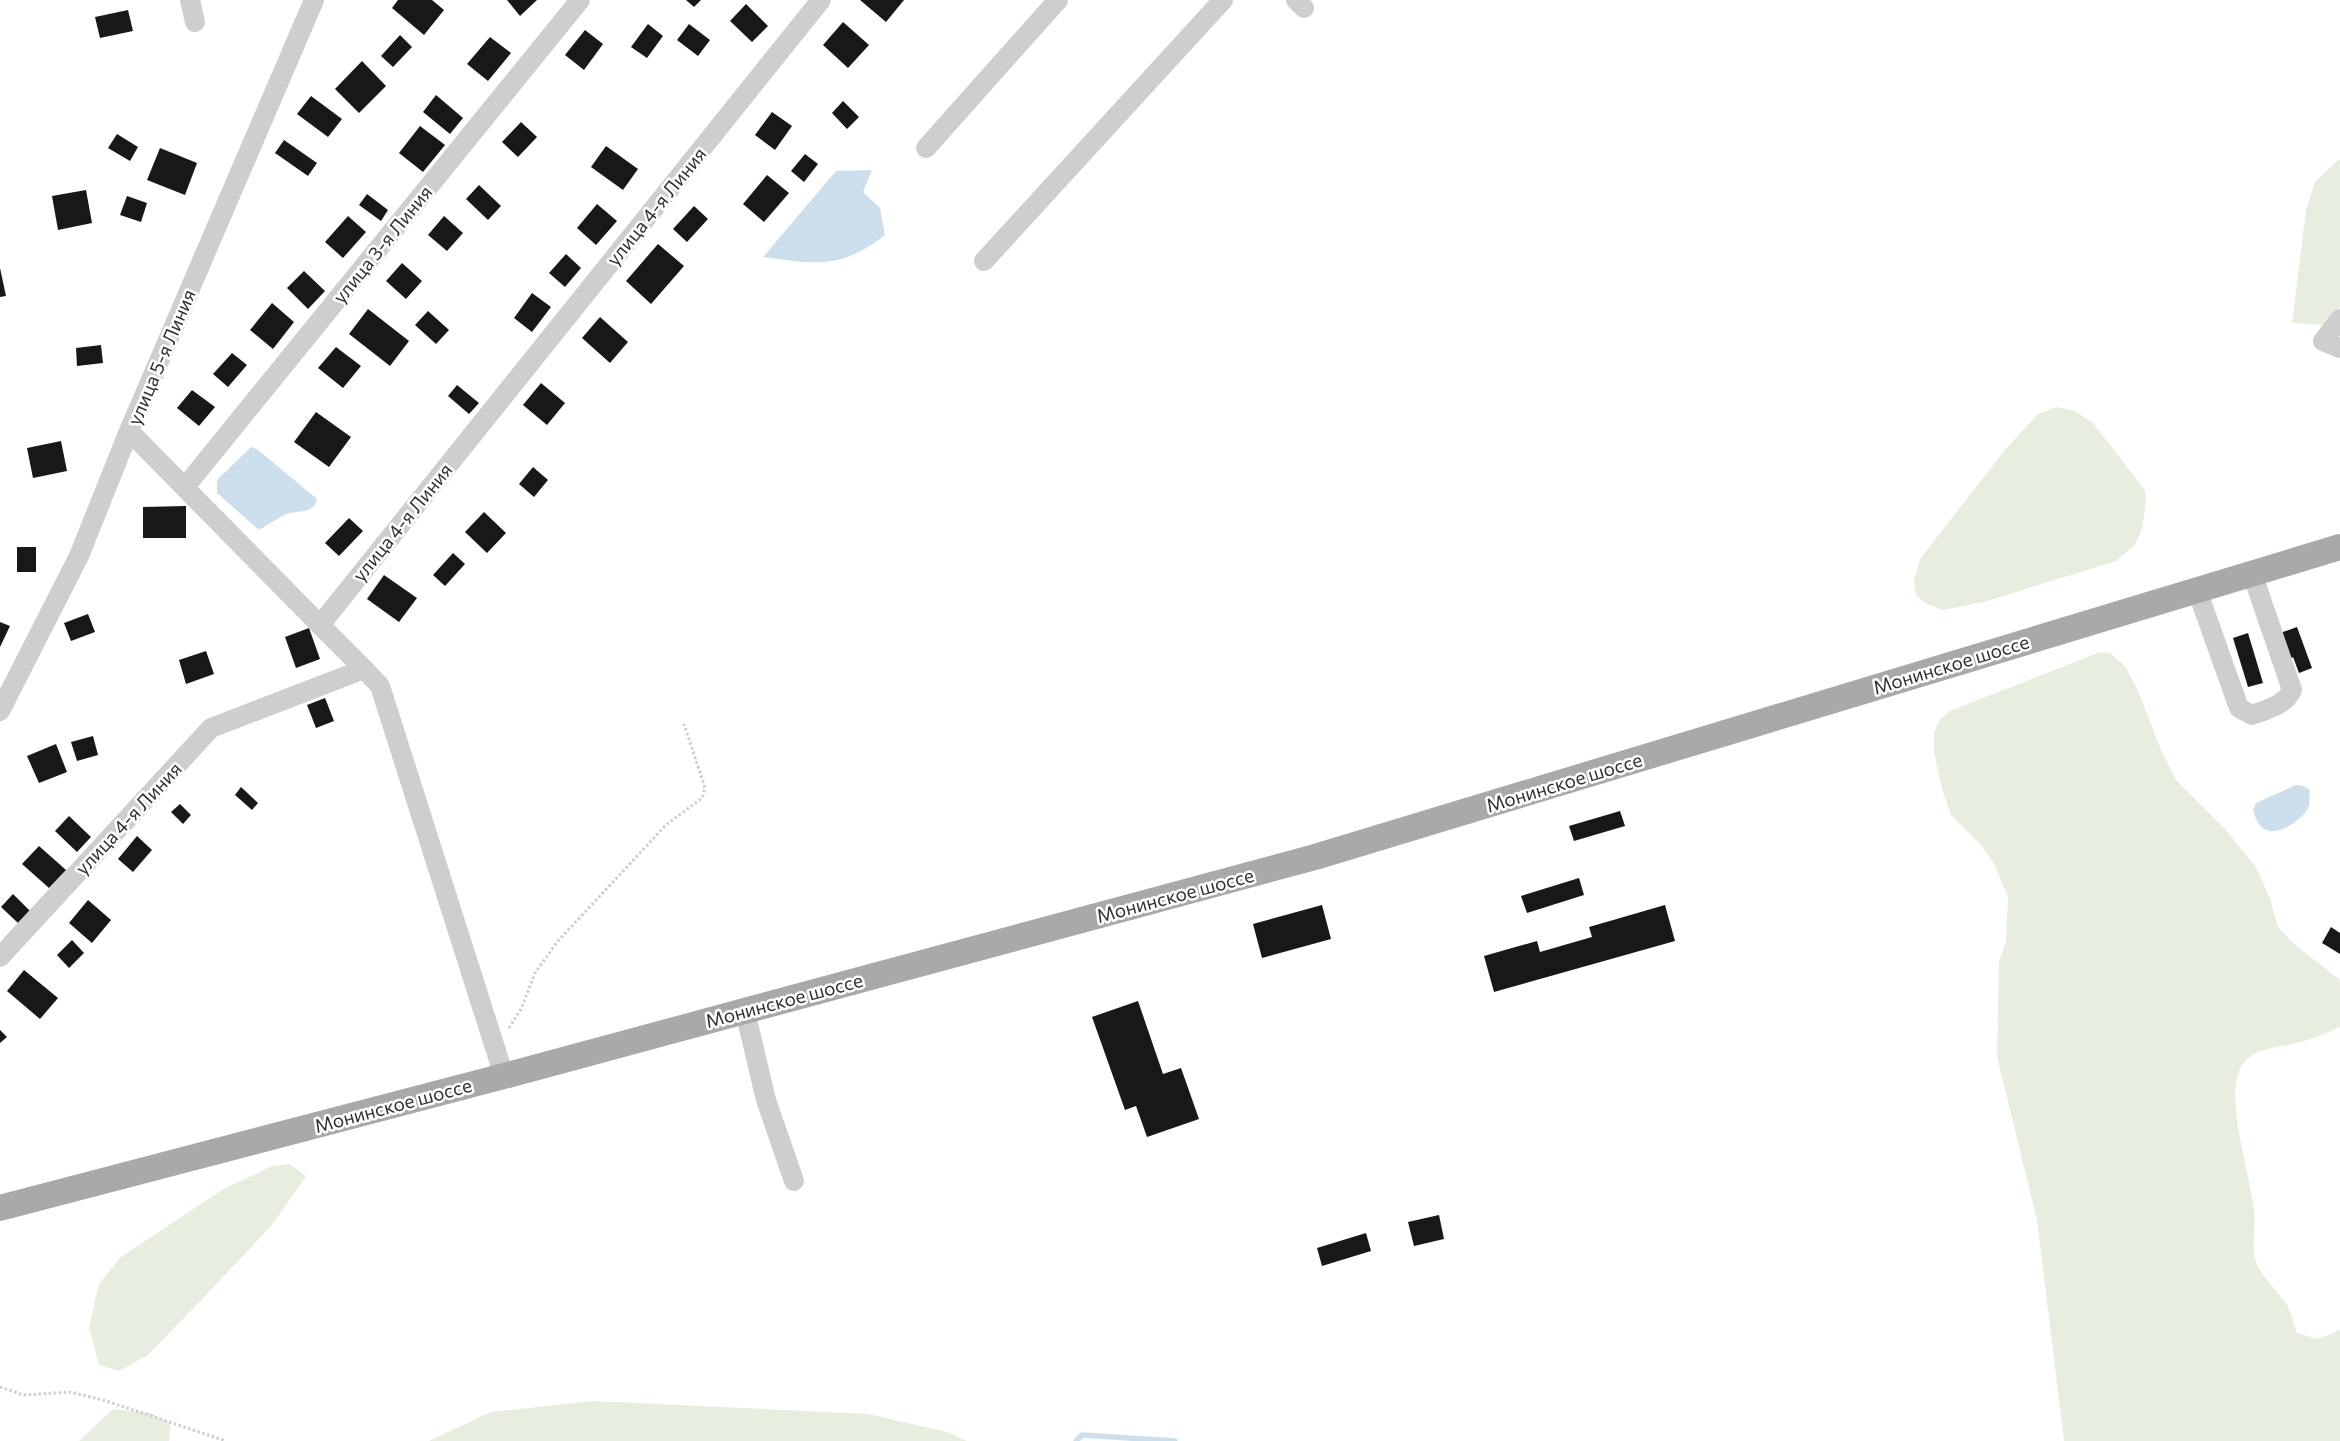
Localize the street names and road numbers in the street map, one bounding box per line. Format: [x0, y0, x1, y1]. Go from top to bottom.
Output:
street label: улица 4-я Линия [601, 142, 711, 270]
street label: улица 3-я Линия [327, 180, 437, 308]
street label: улица 5-я Линия [122, 286, 200, 428]
street label: улица 4-я Линия [347, 458, 457, 586]
street label: Монинское шоссе [1870, 629, 2032, 699]
street label: Монинское шоссе [1483, 747, 1645, 817]
street label: улица 4-я Линия [70, 757, 186, 879]
street label: Монинское шоссе [1094, 863, 1256, 927]
street label: Монинское шоссе [703, 968, 865, 1032]
street label: Монинское шоссе [312, 1073, 474, 1137]

